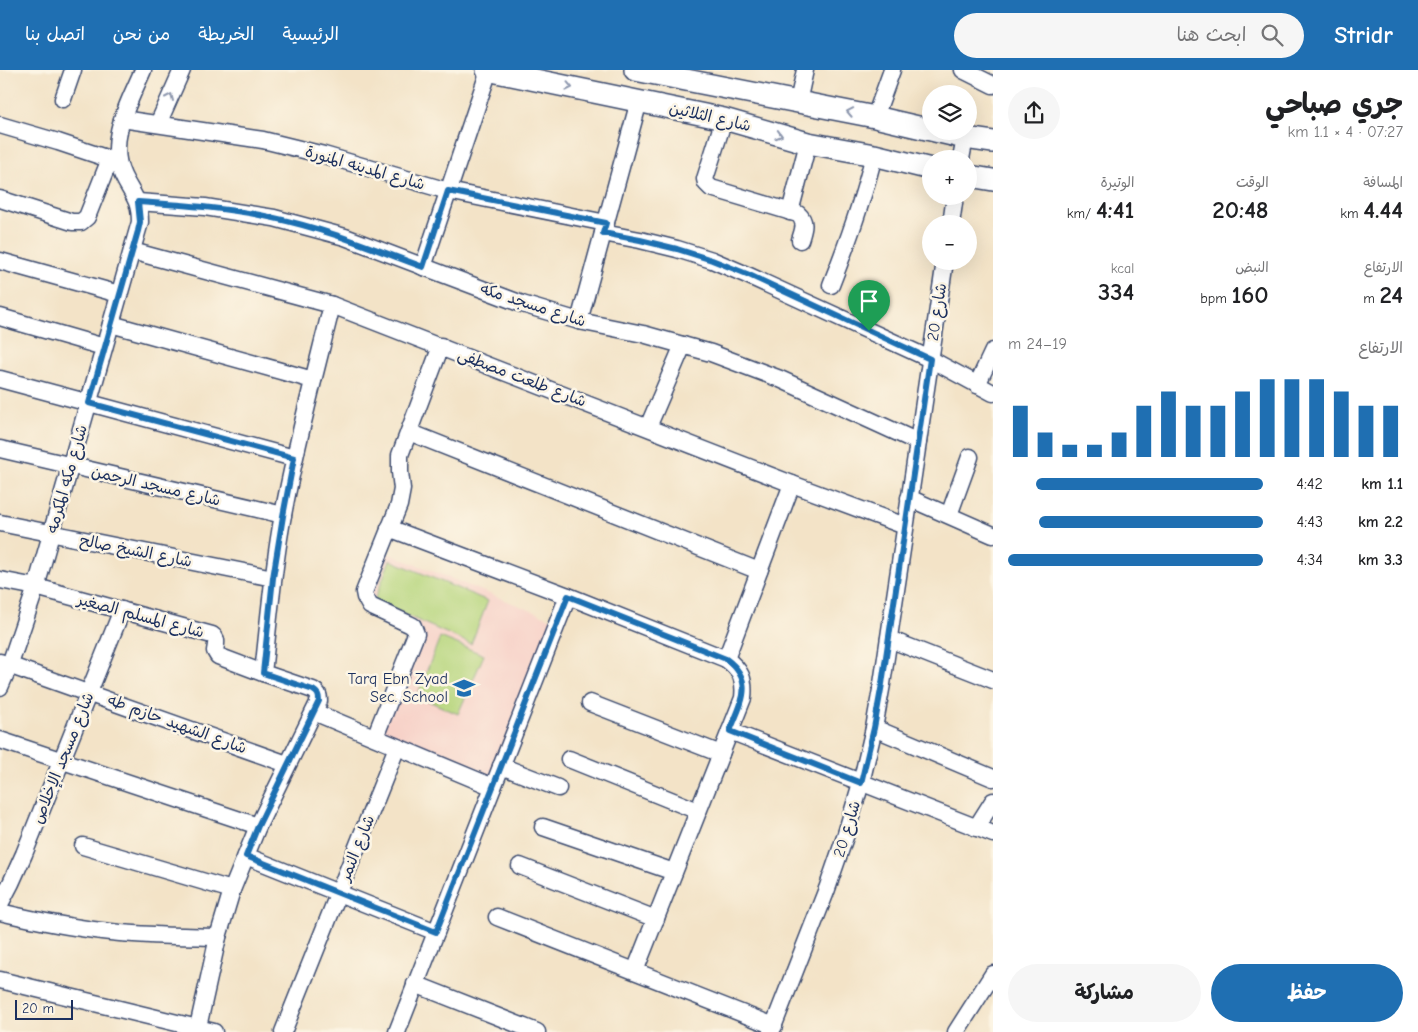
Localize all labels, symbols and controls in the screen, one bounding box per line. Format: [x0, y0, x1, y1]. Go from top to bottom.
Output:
search box [954, 13, 1304, 58]
icon: search [1258, 21, 1286, 49]
text: Stridr [1334, 21, 1393, 49]
text: اتصل بنا [25, 24, 85, 45]
text: من نحن [113, 24, 170, 45]
text: الخريطة [198, 24, 254, 45]
text: الرئيسية [282, 24, 339, 45]
text: ابحث هنا [1176, 24, 1246, 46]
one-way arrow [565, 81, 574, 92]
map controls [922, 85, 977, 270]
button: layers [922, 85, 977, 140]
button: share [1008, 87, 1060, 139]
text: جري صباحي [1265, 88, 1403, 120]
one-way arrow [163, 93, 174, 102]
street label: شارع الثلاثين [667, 99, 753, 137]
one-way arrow [845, 107, 854, 118]
text: 07:27 · 4 × 1.1 km [1287, 123, 1403, 141]
one-way arrow [774, 129, 782, 139]
street label: شارع المدينه المنورة [303, 142, 427, 196]
button: + [922, 150, 977, 205]
text: الوتيرة [1101, 174, 1134, 191]
text: الوقت [1236, 174, 1269, 191]
text: المسافة [1363, 174, 1403, 191]
text: 4:41 [1096, 195, 1134, 224]
text: 20:48 [1212, 195, 1269, 224]
text: 4.44 [1363, 195, 1403, 224]
text: /km [1067, 205, 1096, 222]
text: km [1340, 205, 1363, 222]
button: − [922, 215, 977, 270]
text: النبض [1235, 259, 1269, 276]
text: الارتفاع [1364, 259, 1403, 276]
text: kcal [1111, 260, 1134, 277]
text: 334 [1098, 277, 1134, 306]
street label: شارع مسجد مكه [477, 279, 588, 332]
pin [848, 280, 890, 331]
text: 160 [1231, 280, 1269, 309]
text: 24 [1380, 280, 1403, 309]
street label: شارع 20 [924, 282, 952, 342]
icon: arrive [855, 287, 883, 315]
text: bpm [1200, 290, 1231, 307]
text: m [1363, 290, 1380, 307]
text: 19–24 m [1008, 335, 1067, 353]
text: الارتفاع [1358, 339, 1403, 357]
street label: شارع طلعت مصطفى [455, 345, 589, 413]
street label: شارع مكه المكرمه [43, 423, 93, 536]
street label: شارع مسجد الرحمن [89, 462, 222, 512]
text: 4:42 [1296, 475, 1323, 493]
text: 1.1 km [1361, 475, 1403, 493]
text: 4:43 [1297, 513, 1323, 531]
text: 2.2 km [1358, 513, 1403, 531]
street label: شارع الشيخ صالح [78, 531, 194, 573]
text: 4:34 [1297, 551, 1323, 569]
text: 3.3 km [1358, 551, 1403, 569]
street label: شارع المسلم الصغير [73, 590, 206, 644]
place label: Tarq Ebn Zyad Sec. School [348, 670, 448, 706]
school or university icon: Tarq Ebn Zyad Sec. School [451, 675, 477, 701]
street label: شارع مسجد الإخلاص [28, 690, 99, 827]
street label: شارع الشهيد حازم طه [104, 690, 249, 760]
street label: شارع 20 [830, 799, 866, 860]
street label: شارع النمر [335, 813, 380, 886]
button: مشاركة [1008, 964, 1201, 1022]
button: حفظ [1211, 964, 1403, 1022]
scale bar [15, 997, 72, 1020]
text: 20 m [22, 1000, 54, 1017]

